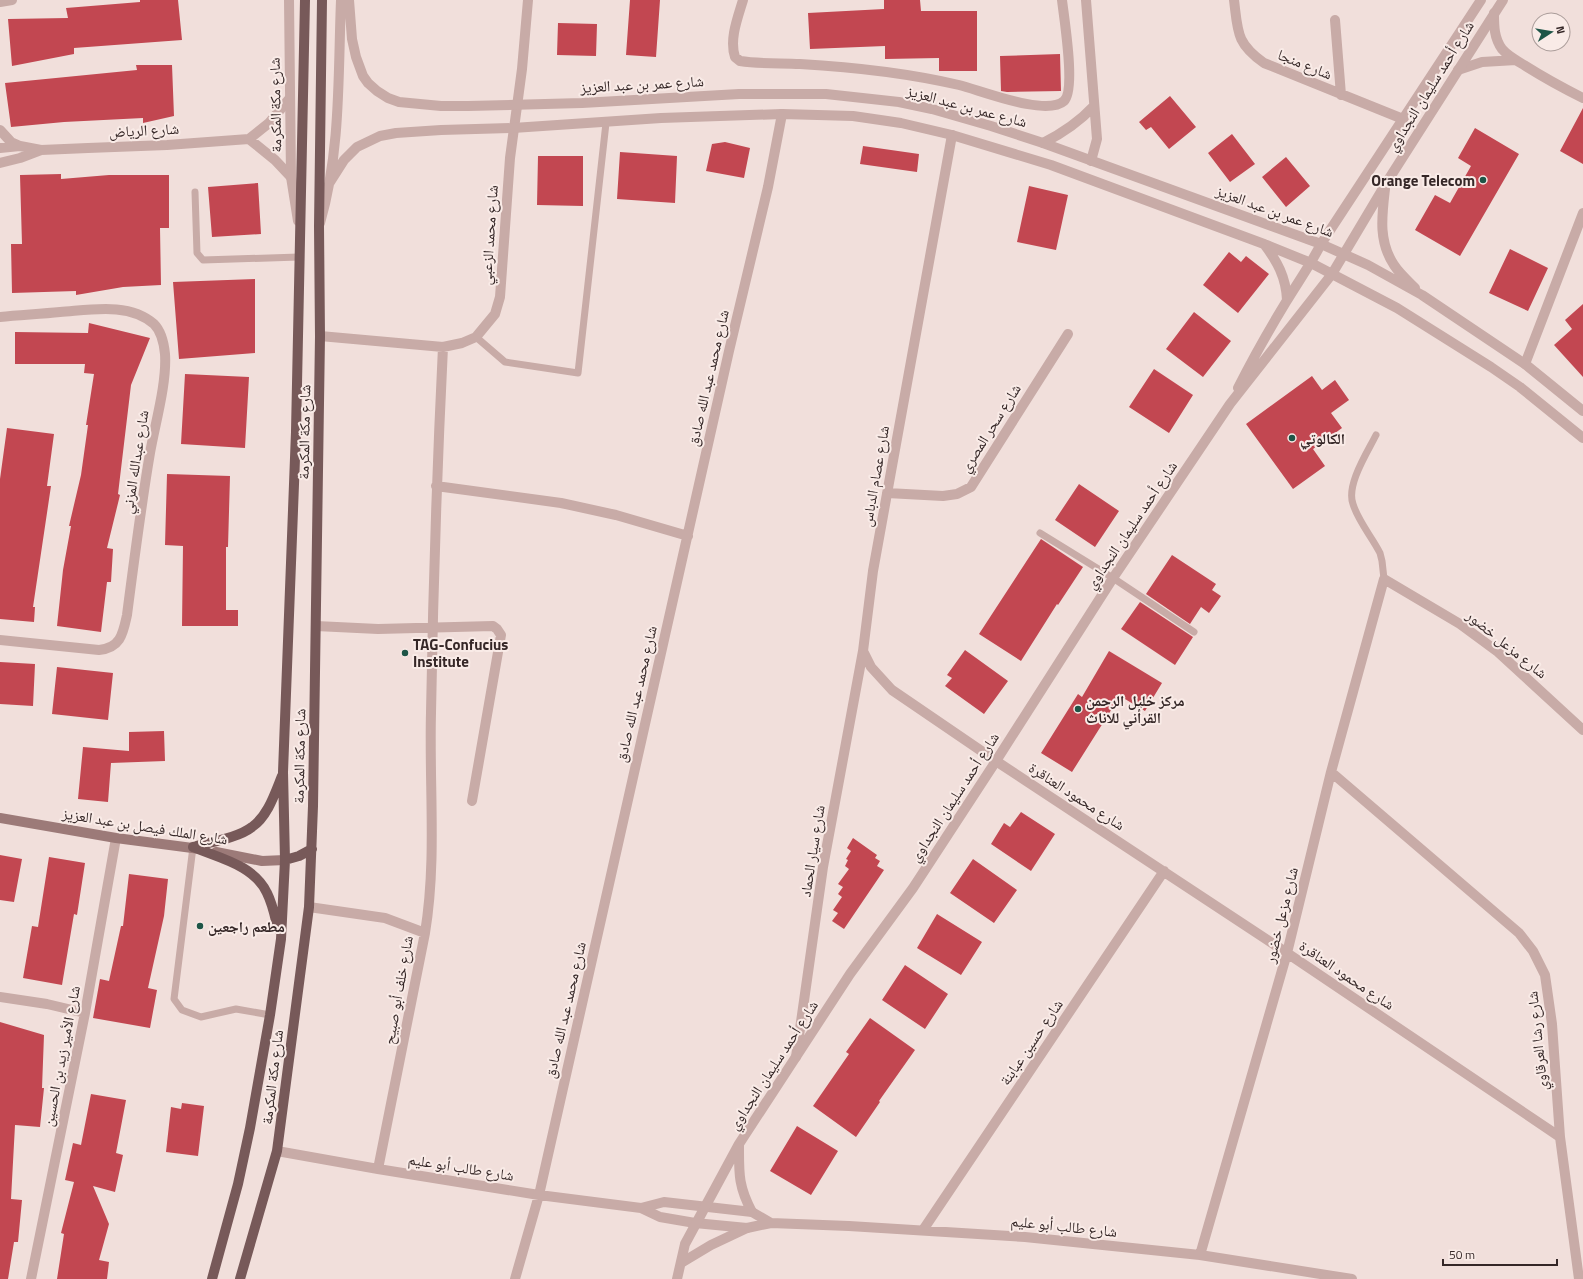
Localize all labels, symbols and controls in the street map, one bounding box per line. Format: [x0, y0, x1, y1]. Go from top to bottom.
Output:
north arrow [1531, 12, 1571, 52]
street label: شارع أحمد سليمان النجداوي [1380, 16, 1480, 156]
text: N [1552, 25, 1569, 35]
street label: شارع منجا [1274, 43, 1336, 85]
street label: شارع مكة المكرمة [263, 57, 287, 153]
street label: شارع عمر بن عبد العزيز [579, 69, 705, 99]
street label: شارع عمر بن عبد العزيز [903, 79, 1030, 133]
street label: شارع الرياض [108, 117, 180, 143]
place label: Orange Telecom [1371, 169, 1475, 192]
marker: Orange Telecom [1478, 175, 1488, 185]
street label: شارع عمر بن عبد العزيز [1212, 179, 1337, 243]
street label: شارع محمد الزعبي [474, 184, 505, 286]
street label: شارع محمد عبد الله صادق [681, 307, 735, 449]
street label: شارع سحر المصري [953, 379, 1027, 477]
street label: شارع مكة المكرمة [292, 384, 316, 480]
street label: شارع عبدالله المزني [115, 408, 155, 516]
street label: شارع عصام الدباس [855, 423, 895, 528]
place label: الكالوتي [1300, 427, 1345, 450]
marker: الكالوتي [1287, 433, 1297, 443]
street label: شارع أحمد سليمان النجداوي [1079, 456, 1183, 594]
street label: شارع مزعل خضور [1461, 603, 1553, 684]
street label: شارع محمد عبد الله صادق [609, 623, 663, 765]
place label: TAG-Confucius Institute [413, 633, 508, 673]
marker: TAG-Confucius Institute [400, 648, 410, 658]
place label: مركز خليل الرحمن القرأني للاناث [1086, 689, 1185, 729]
marker: مركز خليل الرحمن القرأني للاناث [1073, 704, 1083, 714]
street label: شارع مكة المكرمة [287, 708, 311, 804]
street label: شارع أحمد سليمان النجداوي [903, 727, 1005, 867]
street label: شارع محمود العناقرة [1024, 756, 1130, 836]
street label: شارع الملك فيصل بن عبد العزيز [60, 801, 229, 850]
street label: شارع سيار الحماد [793, 803, 831, 899]
street label: شارع مزعل خضور [1258, 864, 1304, 967]
place label: مطعم راجعين [208, 915, 285, 938]
marker: مطعم راجعين [195, 921, 205, 931]
street label: شارع خلف أبو صبيح [377, 934, 419, 1046]
street label: شارع محمود العناقرة [1295, 934, 1400, 1016]
street label: شارع محمد عبد الله صادق [538, 939, 592, 1081]
street label: شارع الأمير زيد بن الحسين [36, 983, 86, 1128]
street label: شارع رشا العرقاوي [1520, 990, 1554, 1092]
street label: شارع حسين عبابنة [994, 994, 1069, 1090]
street label: شارع أحمد سليمان النجداوي [722, 995, 824, 1135]
street label: شارع مكة المكرمة [255, 1028, 289, 1126]
street label: شارع طالب أبو عليم [406, 1147, 516, 1187]
street label: شارع طالب أبو عليم [1010, 1209, 1118, 1243]
scale bar [1443, 1241, 1557, 1267]
text: 50 m [1449, 1245, 1475, 1264]

